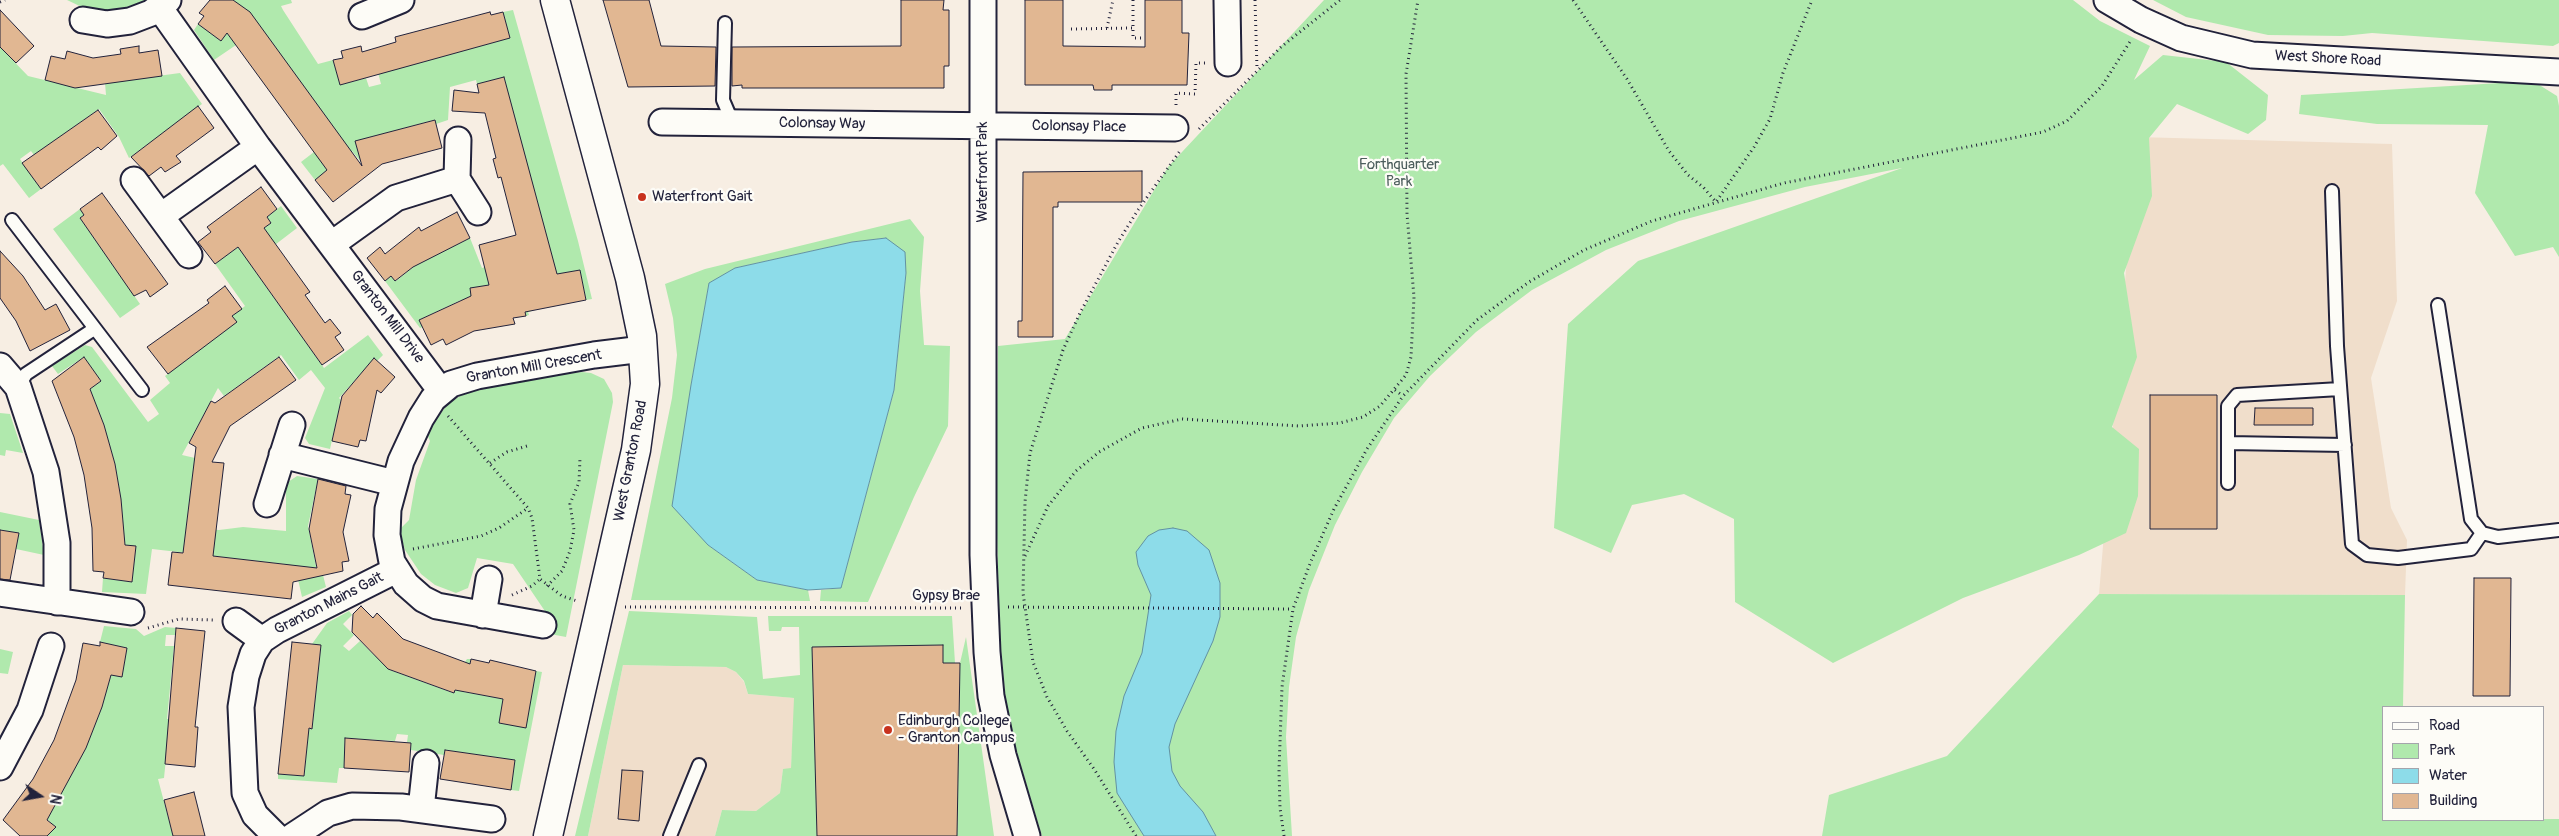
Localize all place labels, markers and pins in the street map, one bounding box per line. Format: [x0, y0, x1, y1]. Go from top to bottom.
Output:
place label: Waterfront Gait [652, 188, 752, 206]
marker: Waterfront Gait [636, 191, 648, 203]
place label: Edinburgh College - Granton Campus [898, 712, 1014, 747]
marker: Edinburgh College - Granton Campus [882, 724, 894, 736]

